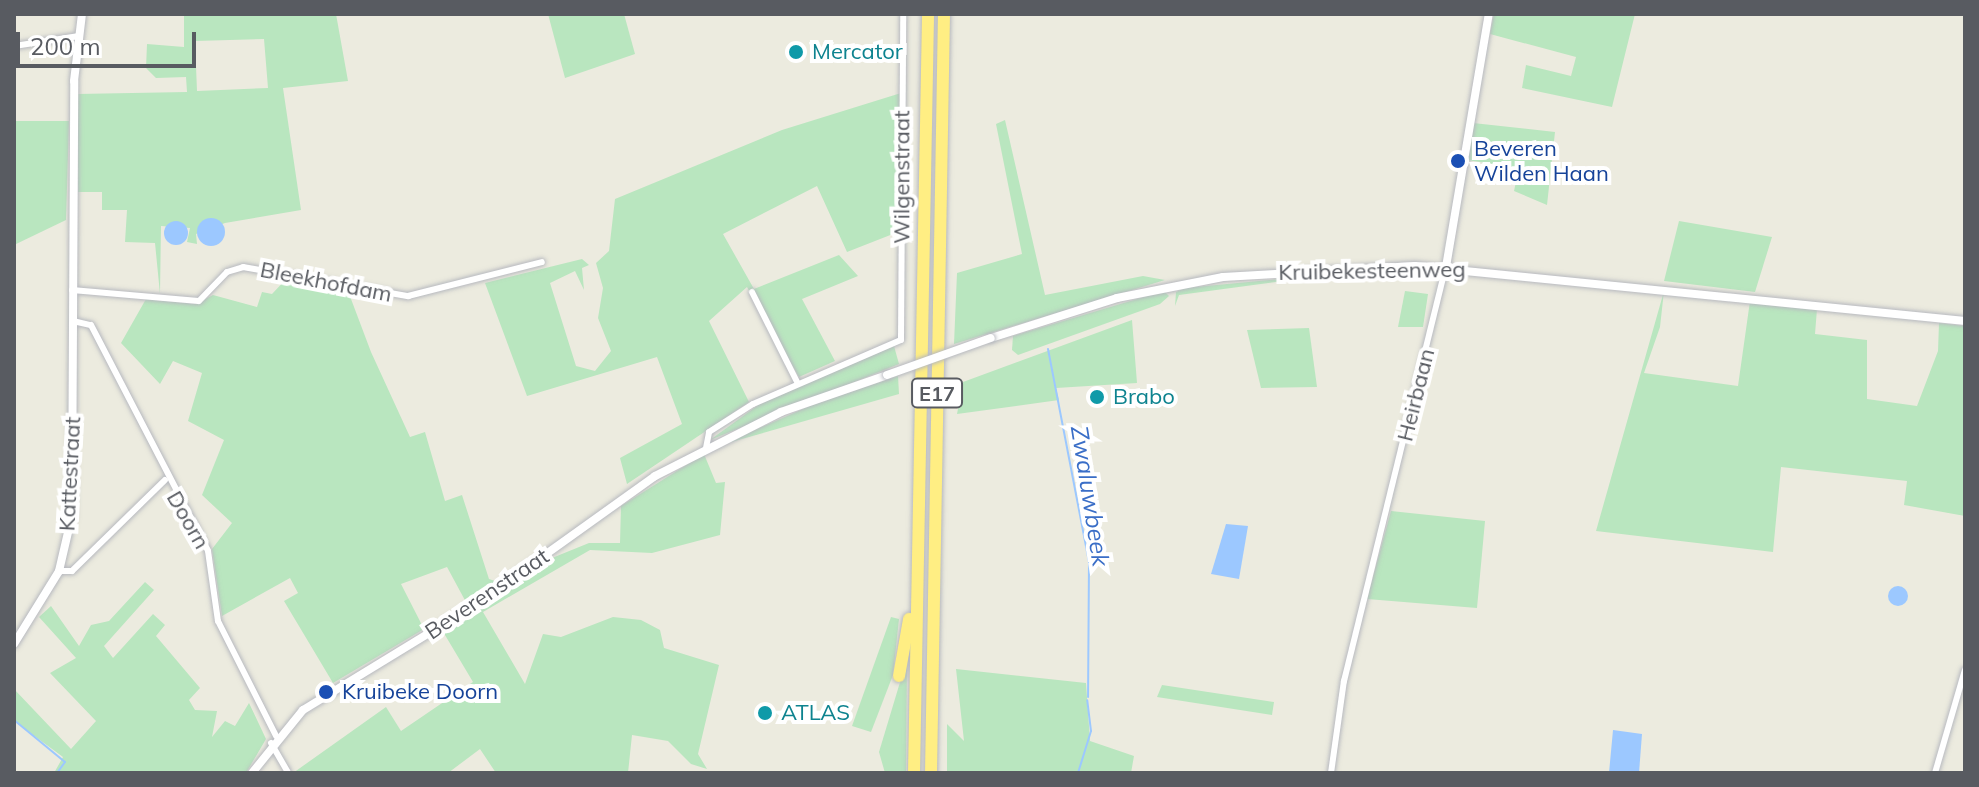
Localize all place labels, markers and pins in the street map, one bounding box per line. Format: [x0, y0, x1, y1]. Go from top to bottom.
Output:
place label: Mercator [812, 39, 903, 65]
marker: Mercator [787, 43, 805, 61]
place label: Beveren Wilden Haan [1474, 135, 1609, 186]
marker: Beveren Wilden Haan [1449, 152, 1467, 170]
place label: Brabo [1113, 384, 1175, 410]
marker: Brabo [1088, 388, 1106, 406]
place label: Kruibeke Doorn [342, 679, 498, 705]
marker: Kruibeke Doorn [317, 683, 335, 701]
place label: ATLAS [781, 700, 850, 726]
marker: ATLAS [756, 704, 774, 722]

